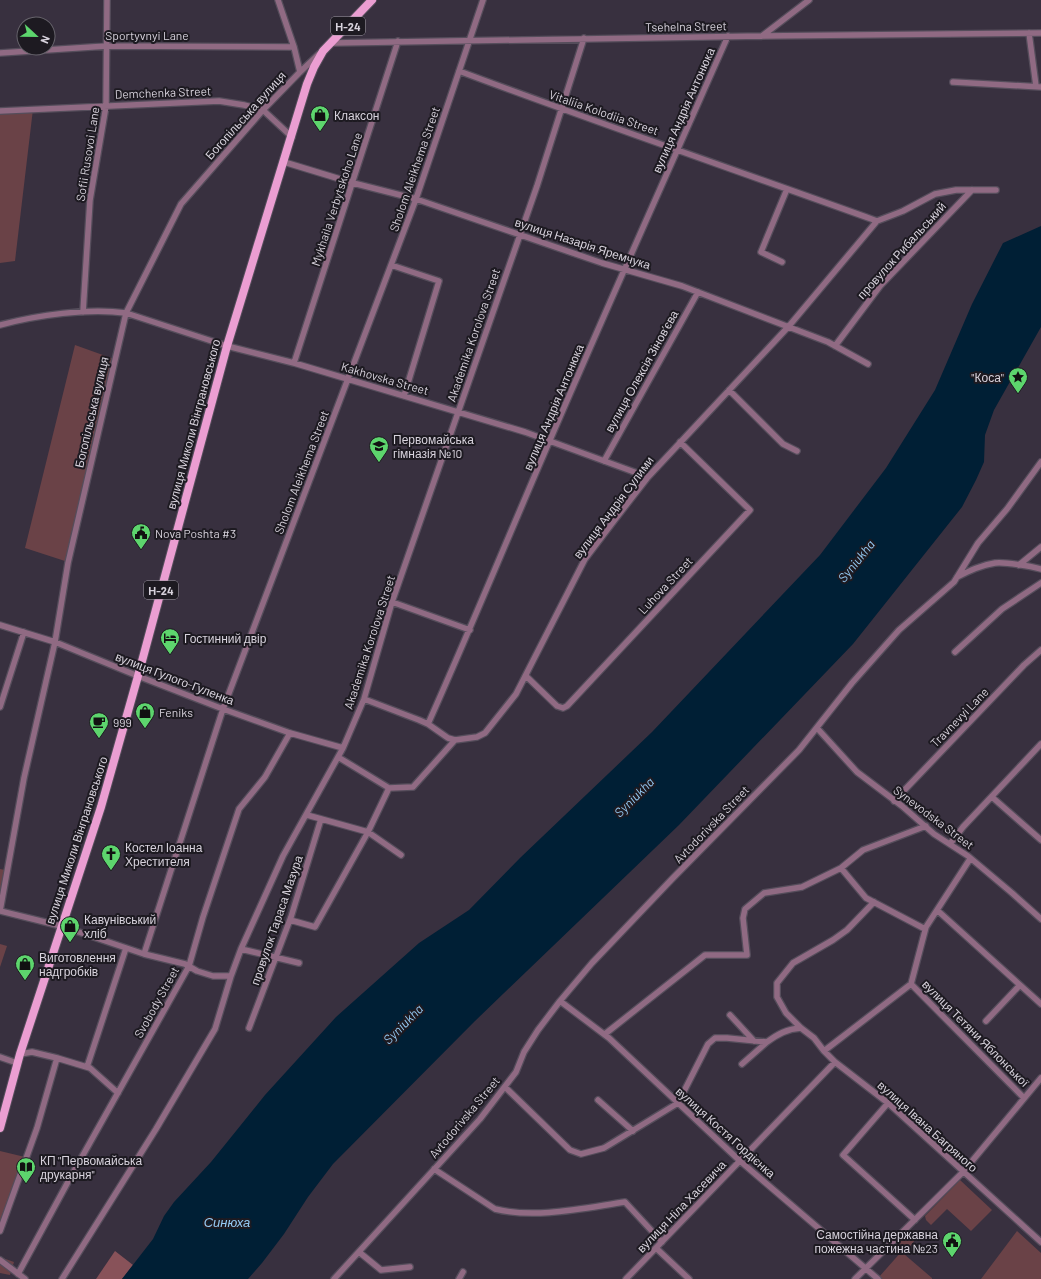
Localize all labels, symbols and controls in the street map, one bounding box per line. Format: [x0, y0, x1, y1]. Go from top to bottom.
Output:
north arrow [16, 16, 56, 56]
road number: Н-24 [331, 17, 365, 35]
street label: Tsehelna Street [645, 18, 727, 34]
street label: Sportyvnyi Lane [105, 28, 189, 42]
text: N [38, 34, 53, 46]
street label: вулиця Андрія Антонюка [649, 45, 718, 175]
street label: Богопільська вулиця [202, 68, 289, 163]
street label: Demchenka Street [115, 83, 211, 101]
street label: Vitaliia Kolodiia Street [547, 87, 661, 137]
shop icon: Клаксон [309, 104, 331, 132]
street label: Sholom Aleikhema Street [386, 105, 442, 233]
street label: Sofii Rusovoi Lane [73, 106, 101, 202]
place label: Клаксон [334, 108, 380, 122]
street label: Mykhaila Verbytskoho Lane [308, 130, 364, 268]
street label: провулок Рибальський [854, 199, 949, 302]
street label: вулиця Назарія Яремчука [513, 214, 653, 273]
street label: Akademika Korolova Street [444, 266, 502, 404]
street label: вулиця Олексія Зіновʼєва [602, 307, 681, 435]
street label: вулиця Миколи Вінграновського [164, 337, 224, 511]
street label: вулиця Андрія Антонюка [520, 342, 587, 473]
street label: Богопільська вулиця [71, 355, 112, 469]
street label: Kakhovska Street [340, 359, 430, 397]
place icon: "Коса" [1007, 366, 1029, 394]
place label: "Коса" [971, 370, 1004, 384]
street label: Sholom Aleikhema Street [271, 408, 331, 536]
place label: Первомайська гімназія №10 [393, 432, 474, 460]
school or university icon: Первомайська гімназія №10 [368, 435, 390, 463]
street label: вулиця Андрія Сулими [570, 453, 657, 561]
public building icon: Nova Poshta #3 [130, 522, 152, 550]
place label: Nova Poshta #3 [155, 526, 236, 540]
water label: Syniukha [834, 536, 878, 585]
street label: Luhova Street [635, 554, 695, 616]
street label: Akademika Korolova Street [341, 573, 397, 711]
road number: Н-24 [144, 581, 178, 599]
hotel icon: Гостинний двір [159, 627, 181, 655]
place label: Гостинний двір [184, 631, 267, 646]
street label: вулиця Гулого-Гуленка [113, 649, 237, 708]
street label: Travnevyi Lane [927, 684, 991, 750]
shop icon: Feniks [134, 701, 156, 729]
place label: Feniks [159, 705, 193, 719]
cafe icon: 999 [88, 711, 110, 739]
place label: 999 [113, 715, 132, 729]
street label: вулиця Миколи Вінграновського [42, 754, 111, 926]
water label: Syniukha [611, 774, 657, 820]
street label: Avtodorivska Street [670, 782, 752, 866]
street label: Synevodska Street [891, 782, 977, 852]
place label: Костел Іоанна Хрестителя [125, 840, 203, 869]
church icon: Костел Іоанна Хрестителя [100, 843, 122, 871]
street label: провулок Тараса Мазура [247, 853, 306, 987]
place label: Кавунівський хліб [84, 912, 156, 940]
shop icon: Кавунівський хліб [59, 915, 81, 943]
place label: Виготовлення надгробків [39, 950, 116, 979]
shop icon: Виготовлення надгробків [14, 953, 36, 981]
street label: Svobody Street [131, 964, 181, 1040]
street label: вулиця Тетяни Яблонської [919, 977, 1033, 1090]
water label: Syniukha [380, 1001, 426, 1047]
street label: Avtodorivska Street [426, 1073, 502, 1161]
street label: вулиця Івана Багряного [875, 1078, 981, 1175]
street label: вулиця Костя Гордієнка [673, 1084, 779, 1181]
place label: КП "Первомайська друкарня" [40, 1153, 142, 1182]
library icon: КП "Первомайська друкарня" [15, 1156, 37, 1184]
street label: вулиця Ніла Хасевича [634, 1157, 729, 1255]
water label: Синюха [204, 1214, 250, 1230]
place label: Самостійна державна пожежна частина №23 [814, 1227, 938, 1255]
public building icon: Самостійна державна пожежна частина №23 [941, 1230, 963, 1258]

